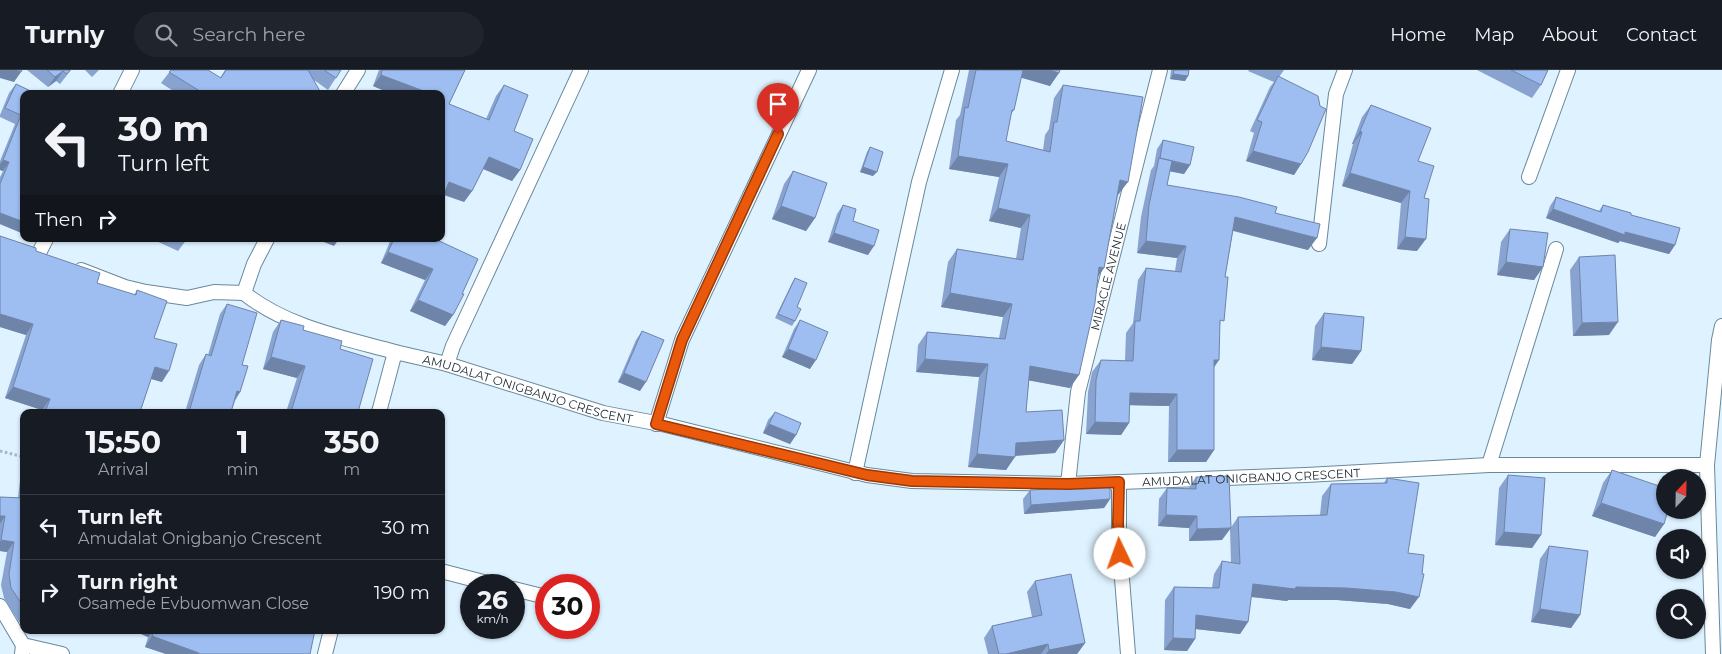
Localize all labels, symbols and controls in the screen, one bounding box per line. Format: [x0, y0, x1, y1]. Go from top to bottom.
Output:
search box [134, 12, 484, 57]
text: Turnly [25, 20, 104, 49]
icon: search [152, 21, 180, 49]
text: Search here [192, 23, 305, 46]
text: Home [1390, 24, 1446, 46]
text: Map [1474, 24, 1514, 46]
text: About [1542, 24, 1598, 46]
text: Contact [1626, 24, 1697, 46]
pin [757, 83, 799, 134]
icon: arrive [764, 90, 792, 118]
text: 30 m [118, 107, 209, 150]
icon: left [35, 110, 100, 175]
text: Turn left [118, 150, 210, 177]
icon: right [93, 205, 121, 233]
text: Then [35, 208, 83, 231]
street label: MIRACLE AVENUE [1087, 221, 1128, 332]
street label: AMUDALAT ONIGBANJO CRESCENT [421, 351, 634, 426]
text: 15:50 [85, 424, 161, 461]
text: 1 [237, 424, 248, 461]
text: 350 [324, 424, 380, 461]
text: Arrival [98, 460, 148, 479]
text: min [226, 460, 259, 479]
text: m [343, 460, 360, 479]
street label: AMUDALAT ONIGBANJO CRESCENT [1142, 465, 1361, 489]
north arrow [1656, 469, 1706, 519]
map controls [1656, 469, 1706, 639]
text: Turn left [78, 506, 163, 529]
icon: left [35, 513, 63, 541]
text: 30 m [382, 516, 430, 539]
position arrow [1093, 527, 1145, 579]
text: Amudalat Onigbanjo Crescent [78, 529, 322, 548]
button: sound [1656, 529, 1706, 579]
text: Turn right [78, 571, 178, 594]
speed limit sign: 30 [535, 574, 600, 639]
icon: right [35, 578, 63, 606]
text: 190 m [374, 581, 430, 604]
text: 26 [477, 585, 508, 615]
button: search [1656, 589, 1706, 639]
text: Osamede Evbuomwan Close [78, 594, 309, 613]
text: km/h [476, 611, 509, 626]

